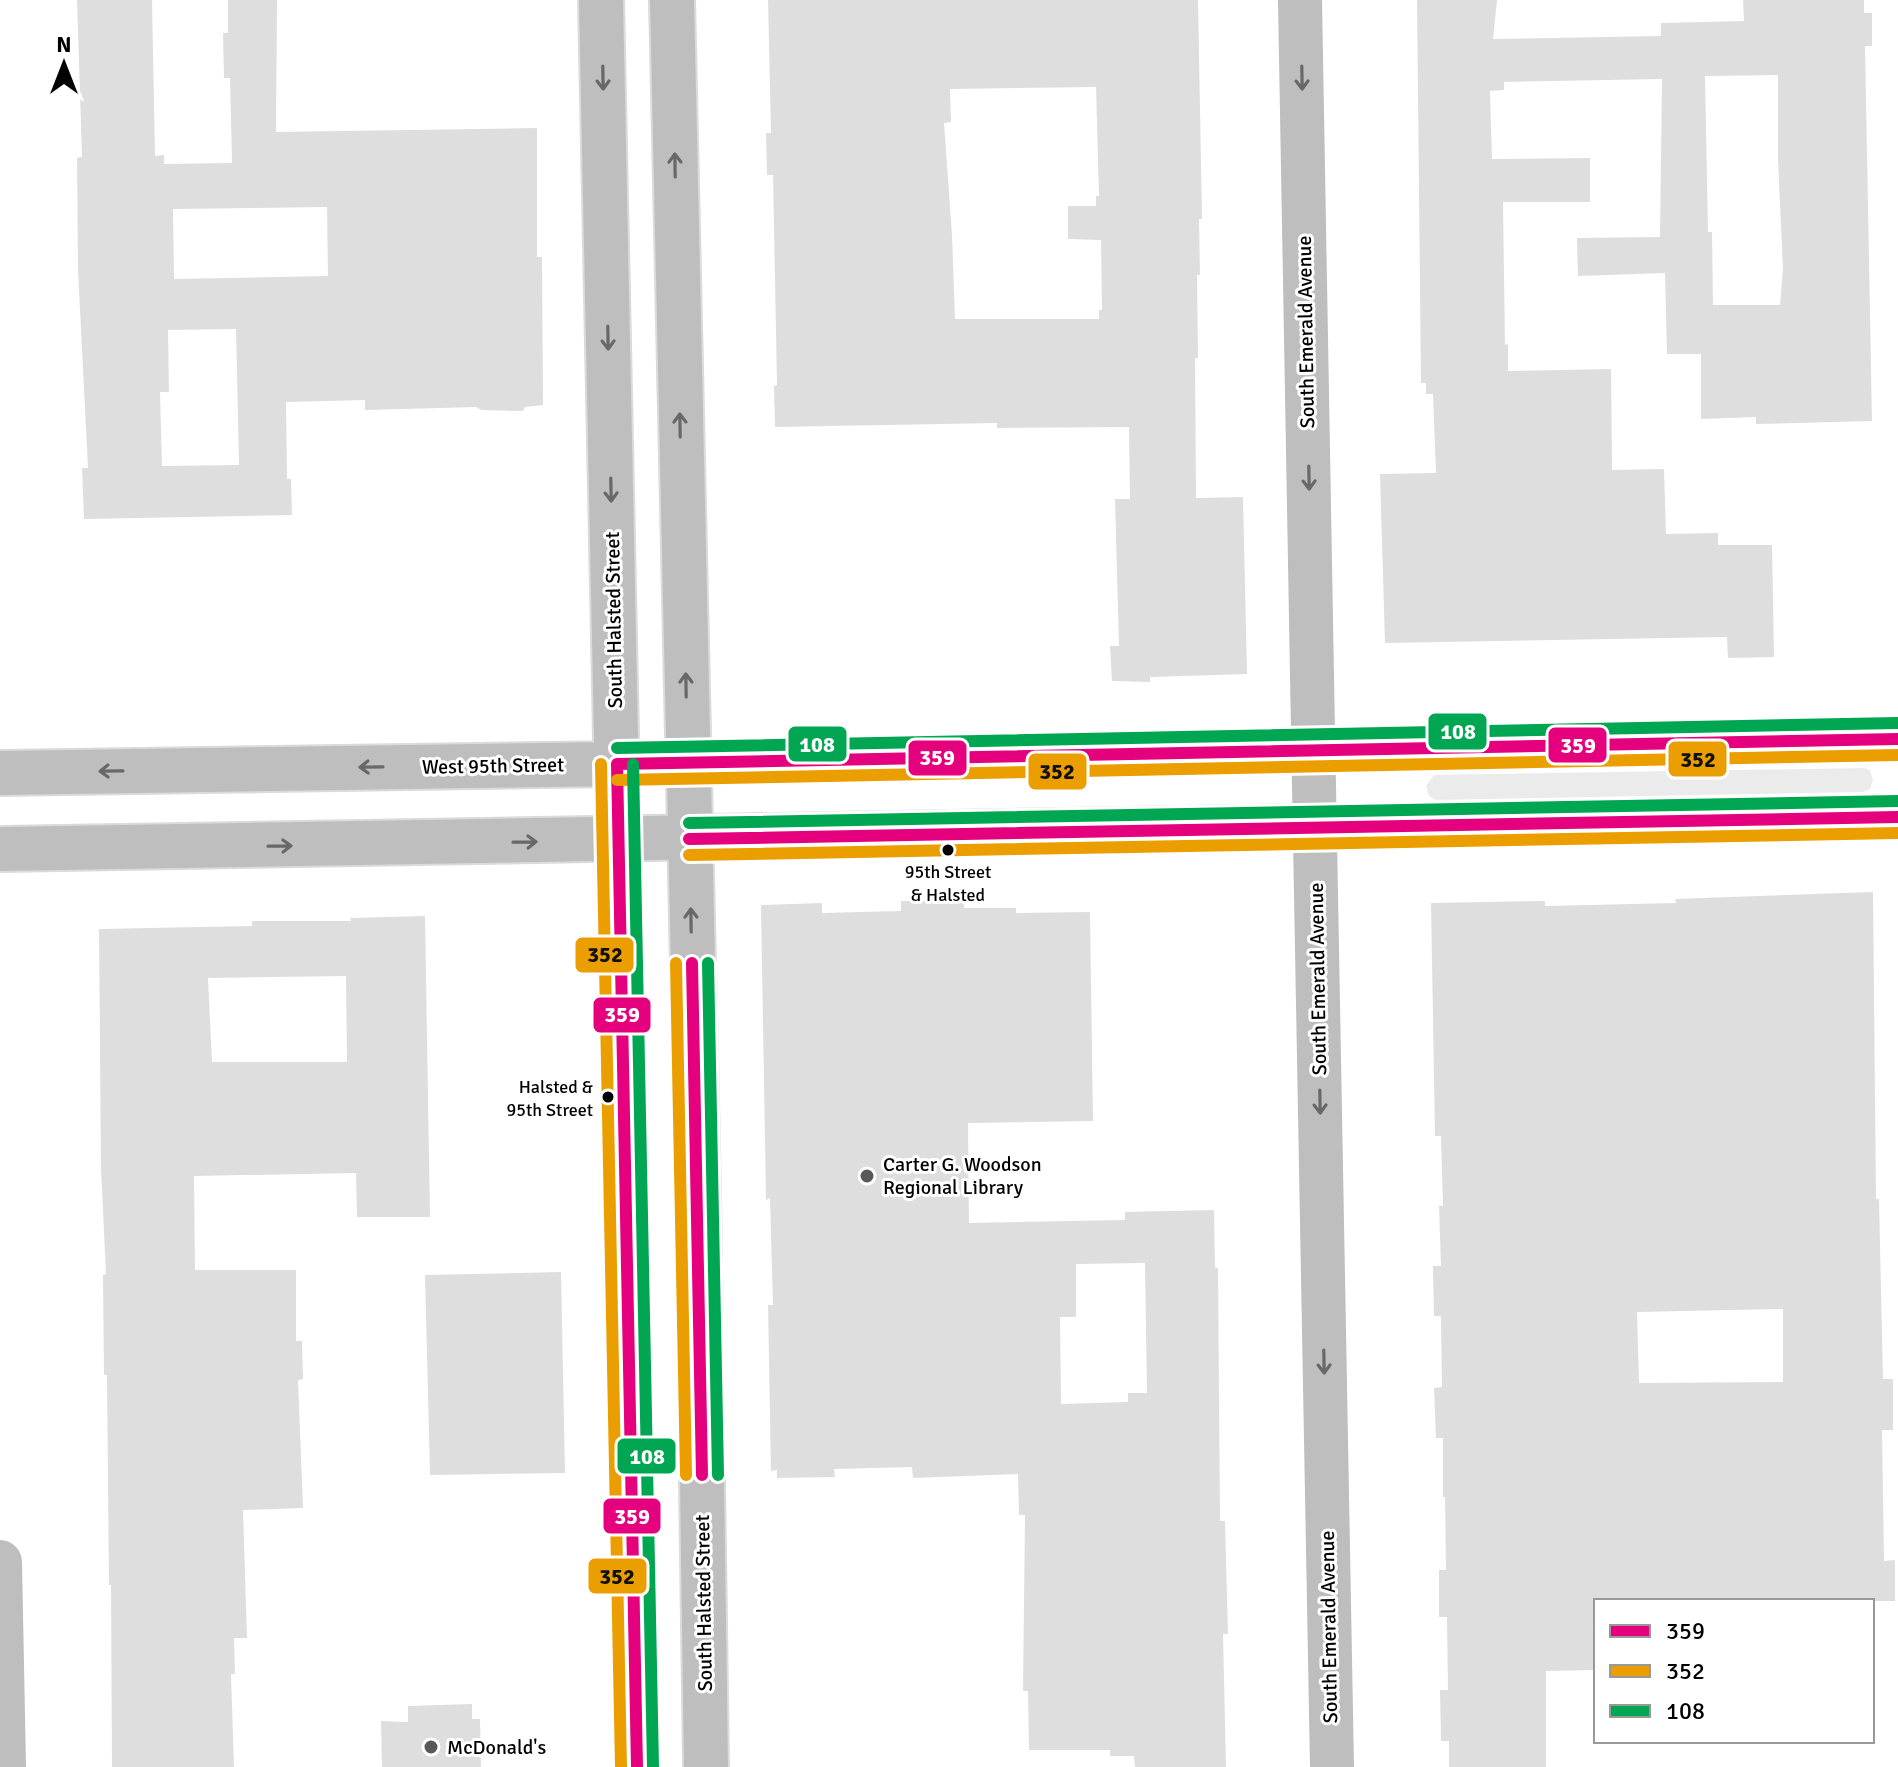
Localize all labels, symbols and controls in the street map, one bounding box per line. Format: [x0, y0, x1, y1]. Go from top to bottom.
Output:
north arrow [24, 24, 104, 104]
text: N [56, 31, 72, 58]
one-way arrow [595, 64, 611, 91]
one-way arrow [1294, 64, 1309, 91]
one-way arrow [667, 152, 683, 179]
street label: South Emerald Avenue [1292, 235, 1320, 429]
one-way arrow [600, 324, 616, 351]
one-way arrow [673, 412, 688, 439]
one-way arrow [1301, 464, 1317, 491]
one-way arrow [603, 476, 619, 503]
street label: South Halsted Street [600, 531, 628, 709]
one-way arrow [678, 672, 693, 699]
line badge: 108 [1427, 712, 1488, 751]
text: 108 [1440, 718, 1476, 745]
line badge: 108 [787, 725, 848, 763]
line badge: 359 [1547, 726, 1608, 764]
text: 108 [799, 731, 835, 758]
text: 359 [1560, 732, 1596, 759]
line badge: 359 [907, 739, 968, 777]
line badge: 352 [1667, 740, 1728, 778]
text: 359 [919, 744, 955, 771]
text: 352 [1680, 746, 1716, 773]
street label: West 95th Street [422, 752, 564, 780]
line badge: 352 [1027, 752, 1088, 791]
text: 352 [1039, 758, 1075, 785]
one-way arrow [358, 760, 385, 775]
one-way arrow [98, 763, 125, 779]
one-way arrow [511, 834, 538, 850]
one-way arrow [266, 838, 293, 853]
marker: 95th Street & Halsted [940, 842, 956, 858]
place label: 95th Street & Halsted [905, 861, 991, 906]
street label: South Emerald Avenue [1304, 882, 1332, 1076]
one-way arrow [683, 907, 699, 934]
line badge: 352 [574, 936, 635, 974]
text: 352 [587, 941, 623, 968]
line badge: 359 [592, 996, 652, 1034]
text: 359 [604, 1001, 640, 1028]
place label: Halsted & 95th Street [507, 1076, 593, 1121]
one-way arrow [1312, 1088, 1327, 1115]
marker: Halsted & 95th Street [600, 1089, 616, 1105]
place label: Carter G. Woodson Regional Library [883, 1152, 1042, 1200]
marker: Carter G. Woodson Regional Library [858, 1167, 876, 1185]
one-way arrow [1316, 1348, 1332, 1375]
line badge: 108 [616, 1437, 677, 1475]
text: 108 [629, 1443, 665, 1470]
line badge: 359 [602, 1497, 662, 1535]
text: 359 [614, 1503, 650, 1530]
street label: South Halsted Street [690, 1514, 718, 1692]
street label: South Emerald Avenue [1315, 1530, 1343, 1724]
line badge: 352 [587, 1557, 648, 1595]
text: 352 [599, 1563, 635, 1590]
legend [1594, 1599, 1874, 1743]
text: 359 [1666, 1616, 1705, 1646]
text: 352 [1666, 1656, 1705, 1686]
text: 108 [1666, 1696, 1705, 1726]
place label: McDonald's [447, 1735, 546, 1760]
marker: McDonald's [422, 1738, 440, 1756]

